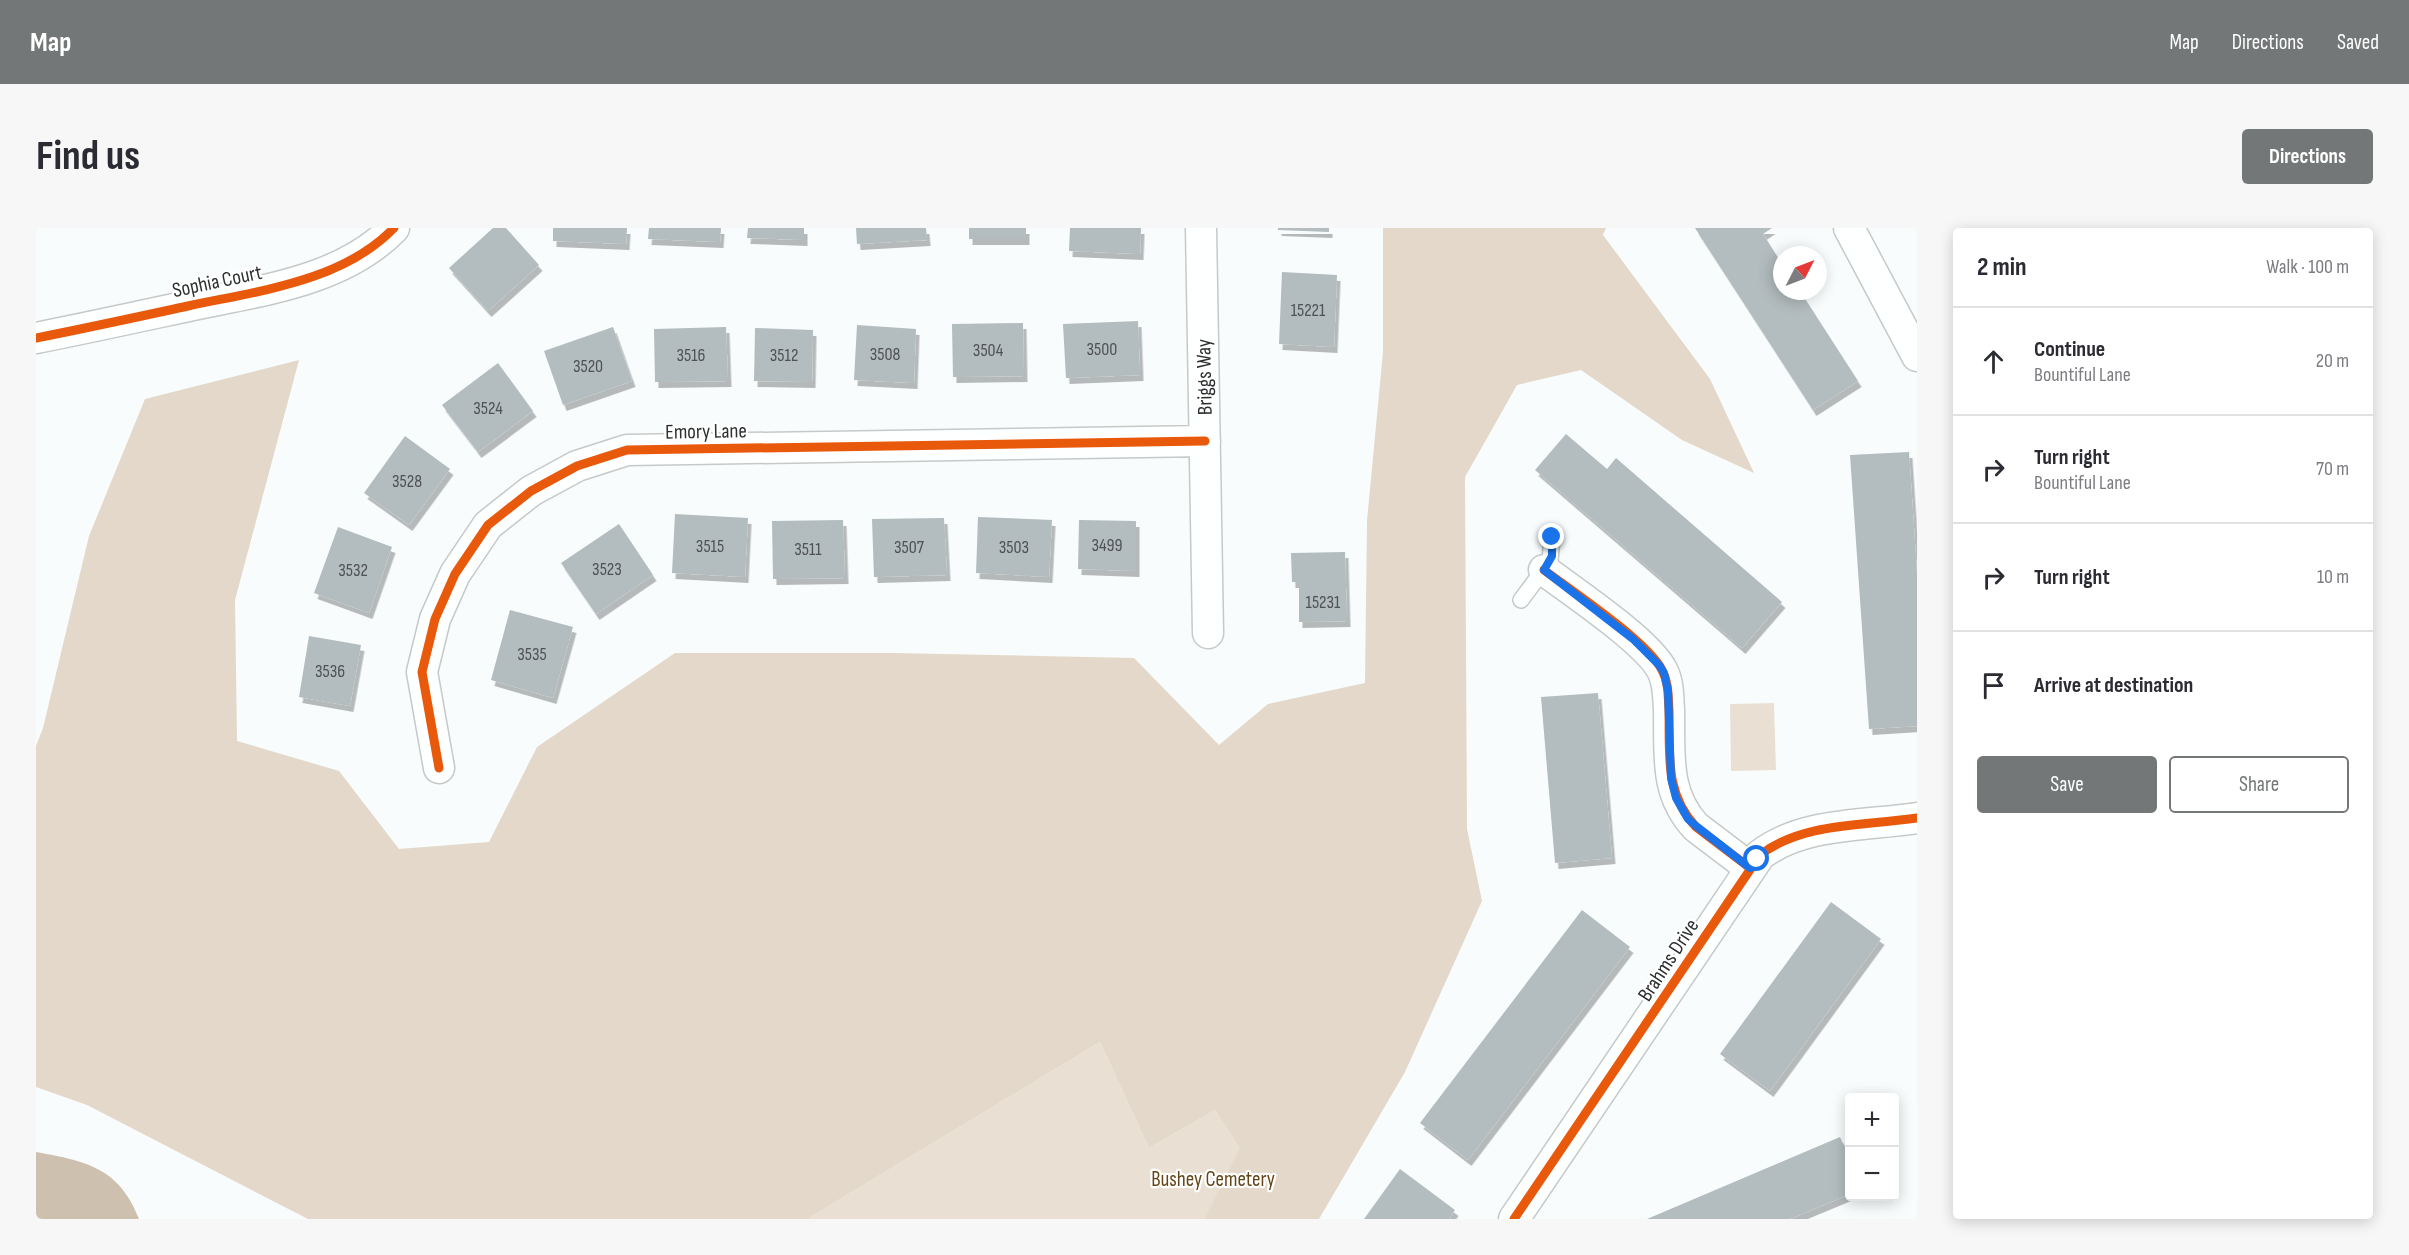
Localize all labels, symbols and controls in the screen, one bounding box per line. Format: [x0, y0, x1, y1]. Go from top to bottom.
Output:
text: Map [30, 26, 71, 59]
text: Map [2169, 30, 2199, 55]
text: Directions [2232, 30, 2304, 55]
text: Saved [2337, 30, 2379, 55]
button: Directions [2242, 129, 2373, 184]
text: Find us [36, 131, 140, 182]
north arrow [1773, 246, 1827, 300]
text: 2 min [1977, 252, 2027, 283]
text: Walk · 100 m [2266, 255, 2349, 279]
street label: Sophia Court [170, 260, 264, 303]
house number: 15221 [1291, 300, 1326, 321]
text: Continue [2034, 336, 2105, 363]
house number: 3500 [1087, 339, 1117, 360]
street label: Briggs Way [1191, 339, 1218, 415]
house number: 3504 [973, 340, 1004, 361]
house number: 3508 [870, 344, 900, 365]
house number: 3516 [677, 345, 706, 366]
house number: 3512 [770, 345, 798, 366]
icon: ahead [1977, 345, 2010, 378]
text: 20 m [2316, 349, 2349, 373]
house number: 3520 [573, 356, 603, 377]
text: Bountiful Lane [2034, 363, 2131, 387]
house number: 3524 [473, 398, 503, 419]
street label: Emory Lane [665, 418, 747, 445]
text: Turn right [2034, 444, 2110, 471]
icon: right [1977, 453, 2010, 486]
text: 70 m [2316, 457, 2349, 481]
house number: 3528 [392, 471, 422, 492]
text: Bountiful Lane [2034, 471, 2131, 495]
route end [1538, 523, 1564, 549]
house number: 3499 [1091, 535, 1123, 556]
house number: 3515 [696, 536, 724, 557]
house number: 3507 [894, 537, 925, 558]
house number: 3503 [999, 537, 1029, 558]
house number: 3511 [794, 539, 822, 560]
house number: 3523 [592, 559, 622, 580]
house number: 3532 [338, 560, 368, 581]
icon: right [1977, 561, 2010, 594]
text: Turn right [2034, 564, 2110, 591]
text: 10 m [2317, 565, 2349, 589]
house number: 15231 [1306, 592, 1341, 613]
house number: 3535 [517, 644, 547, 665]
house number: 3536 [315, 661, 345, 682]
icon: arrive [1977, 669, 2010, 702]
text: Arrive at destination [2034, 672, 2193, 699]
button: Save [1977, 756, 2157, 813]
button: Share [2169, 756, 2349, 813]
route start [1743, 845, 1769, 871]
street label: Brahms Drive [1633, 914, 1704, 1006]
map controls [1845, 1093, 1899, 1201]
button: + [1845, 1093, 1899, 1147]
button: − [1845, 1147, 1899, 1201]
park label: Bushey Cemetery [1151, 1167, 1275, 1192]

